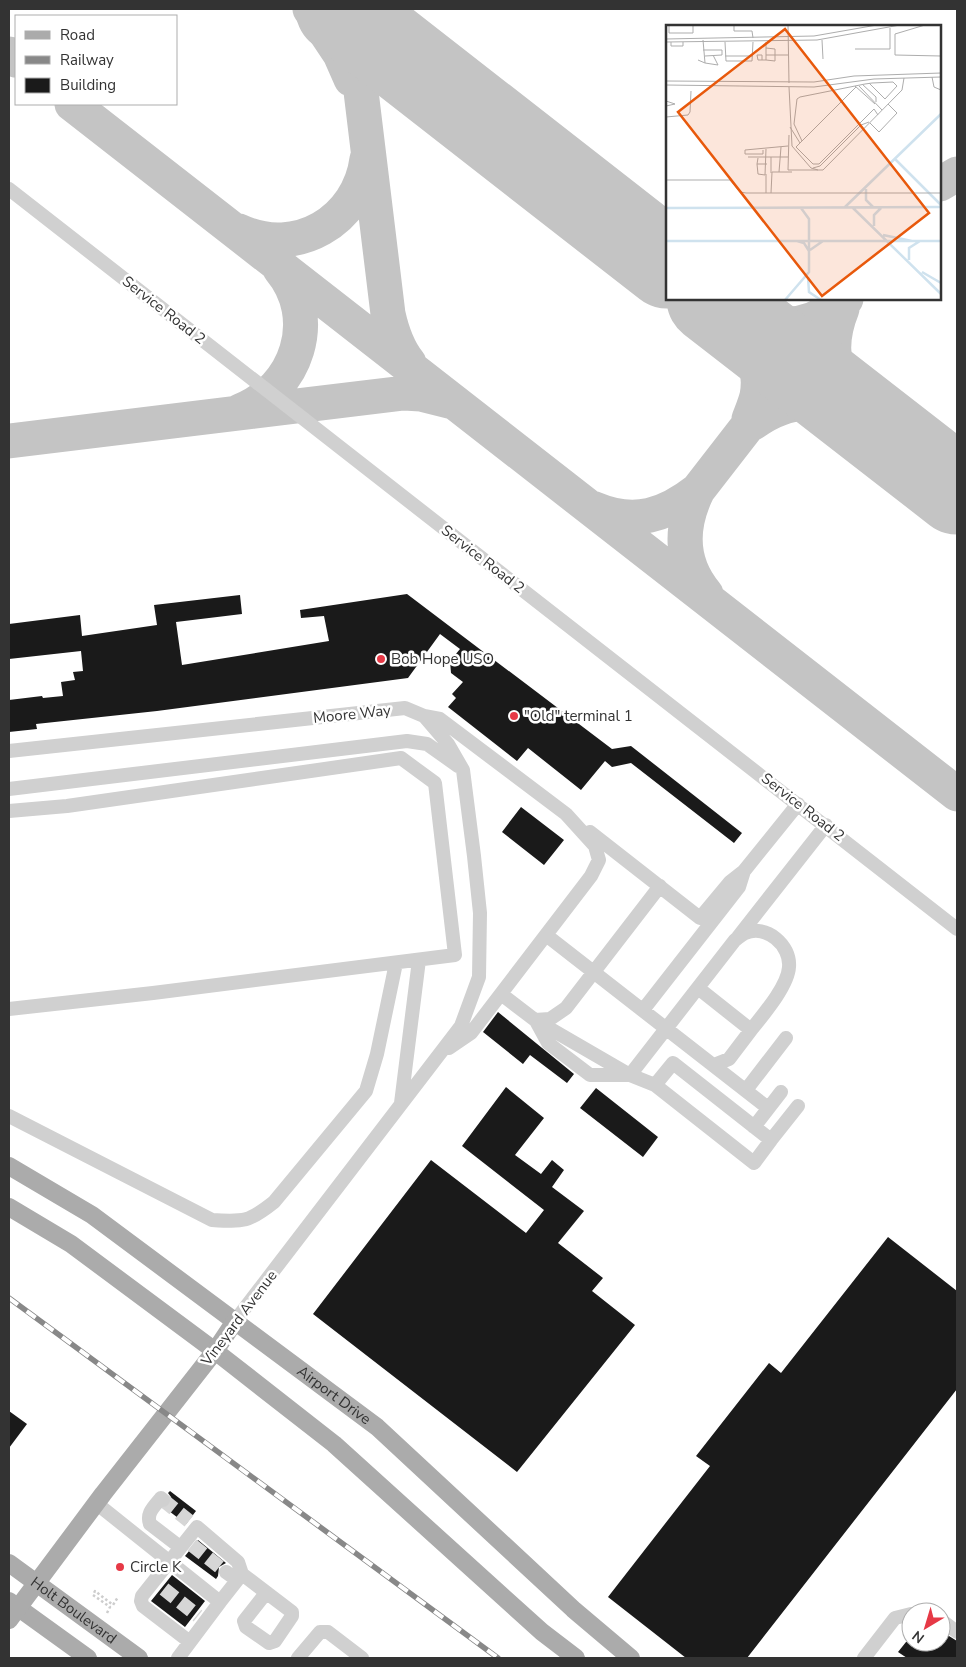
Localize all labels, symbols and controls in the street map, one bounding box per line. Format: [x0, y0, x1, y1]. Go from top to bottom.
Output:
legend [15, 15, 178, 105]
text: Road [60, 25, 95, 45]
inset map [666, 25, 941, 300]
text: Railway [60, 50, 114, 70]
text: Building [60, 75, 116, 95]
street label: Service Road 2 [118, 271, 210, 349]
street label: Service Road 2 [437, 520, 529, 598]
place label: Bob Hope USO [391, 649, 494, 669]
marker: Bob Hope USO [375, 653, 387, 665]
street label: Moore Way [312, 700, 392, 728]
place label: "Old" terminal 1 [524, 706, 633, 726]
marker: "Old" terminal 1 [508, 710, 520, 722]
street label: Service Road 2 [757, 768, 849, 846]
street label: Vineyard Avenue [196, 1266, 281, 1371]
street label: Airport Drive [293, 1361, 375, 1429]
place label: Circle K [130, 1557, 182, 1577]
marker: Circle K [114, 1561, 126, 1573]
street label: Holt Boulevard [27, 1572, 121, 1648]
north arrow [901, 1602, 951, 1652]
text: N [908, 1626, 928, 1648]

